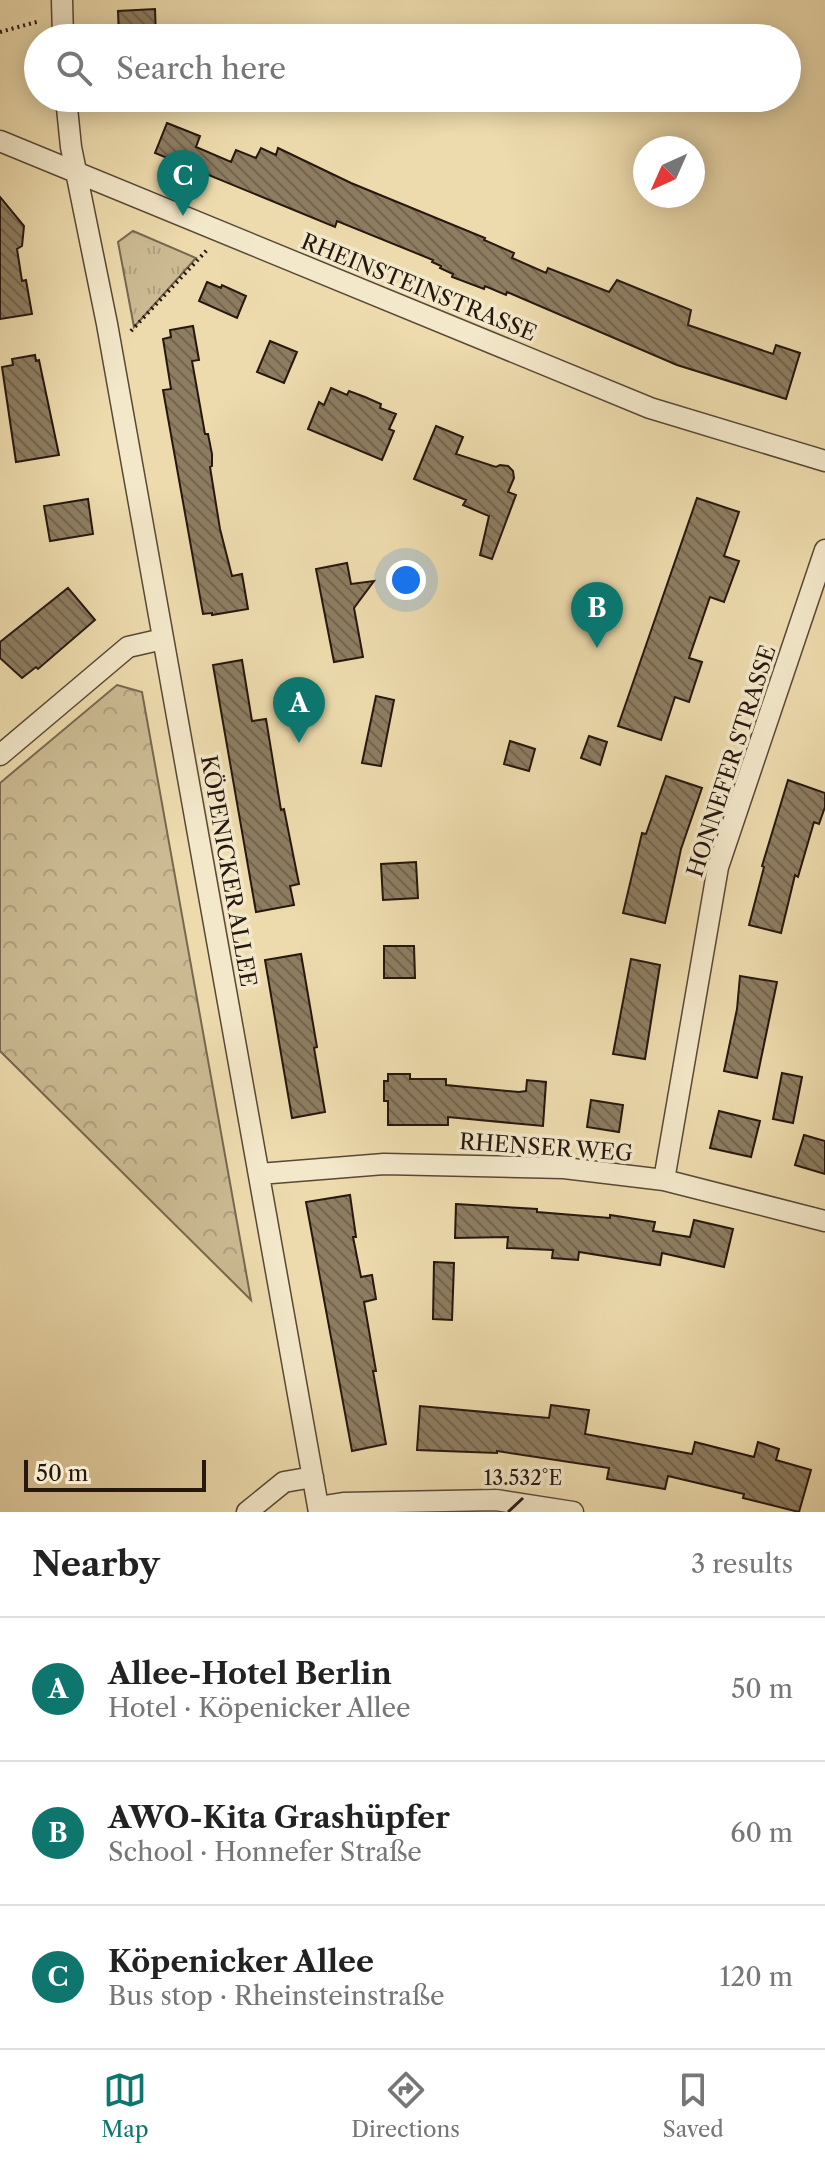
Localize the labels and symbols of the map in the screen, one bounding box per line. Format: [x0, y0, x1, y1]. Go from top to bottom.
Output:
north arrow [633, 136, 705, 208]
pin: C [157, 150, 209, 216]
street label: RHEINSTEINSTRASSE [297, 228, 540, 347]
your location [386, 560, 426, 600]
pin: B [571, 582, 623, 648]
street label: HONNEFER STRASSE [681, 642, 782, 880]
pin: A [273, 677, 325, 743]
street label: KÖPENICKER ALLEE [195, 753, 262, 989]
street label: RHENSER WEG [458, 1128, 634, 1167]
scale bar [24, 1456, 206, 1492]
text: 13.532°E [484, 1466, 562, 1490]

